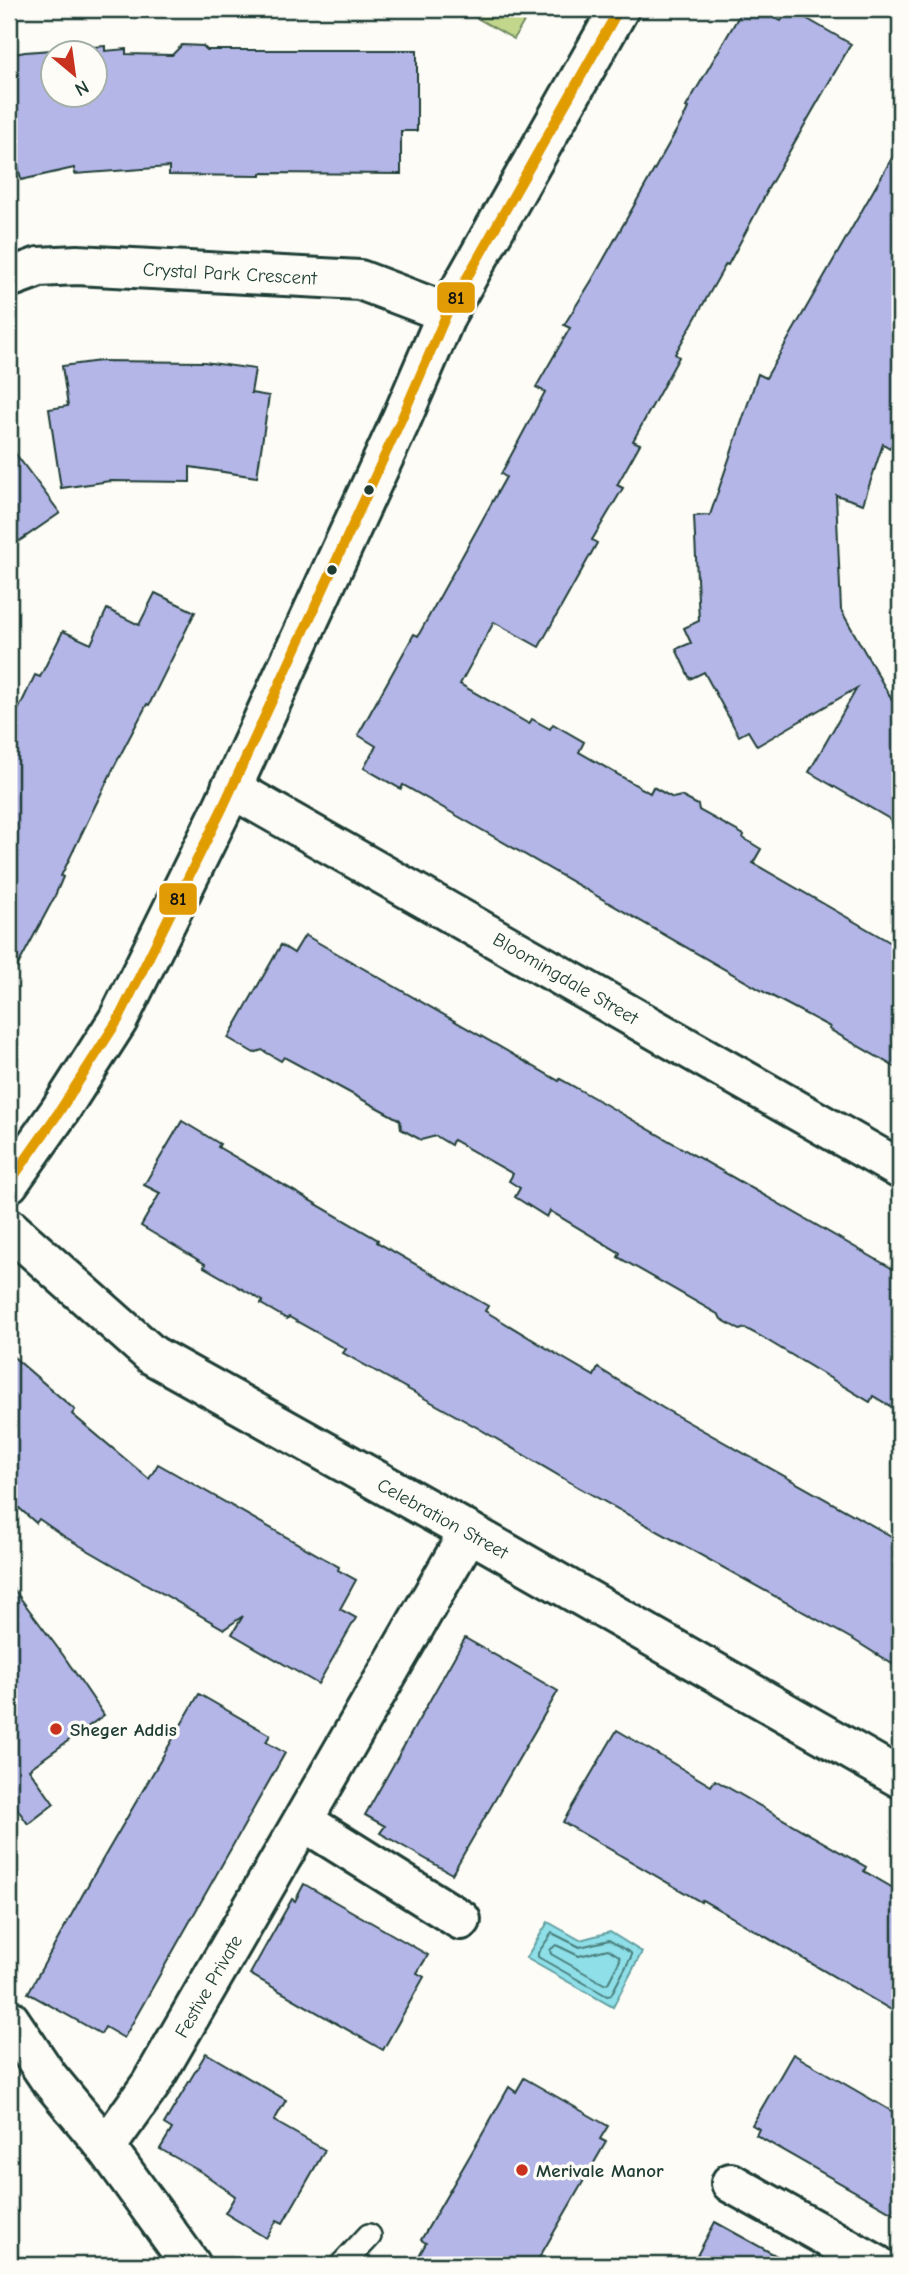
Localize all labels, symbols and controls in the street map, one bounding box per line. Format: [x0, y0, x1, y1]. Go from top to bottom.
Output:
north arrow [38, 38, 108, 108]
text: N [71, 75, 93, 101]
street label: Crystal Park Crescent [142, 258, 318, 290]
line badge: 81 [436, 281, 476, 314]
text: 81 [447, 287, 465, 309]
unlabelled marker [362, 483, 376, 497]
unlabelled marker [325, 563, 339, 577]
line badge: 81 [158, 882, 198, 916]
text: 81 [169, 888, 187, 910]
street label: Bloomingdale Street [489, 928, 643, 1030]
street label: Celebration Street [373, 1474, 512, 1564]
place label: Sheger Addis [70, 1719, 177, 1741]
marker: Sheger Addis [48, 1721, 64, 1737]
street label: Festive Private [171, 1931, 247, 2042]
place label: Merivale Manor [536, 2160, 664, 2182]
marker: Merivale Manor [514, 2162, 530, 2178]

